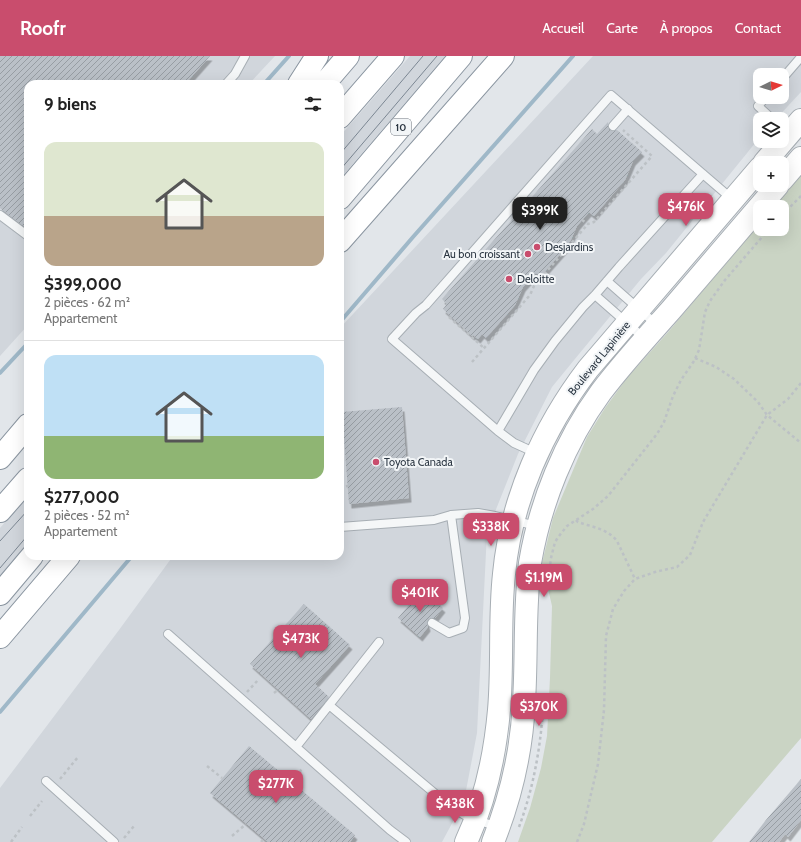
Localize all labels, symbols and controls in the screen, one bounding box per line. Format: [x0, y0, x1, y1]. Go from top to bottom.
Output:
text: Roofr [20, 17, 66, 40]
text: Accueil [542, 19, 584, 37]
text: Carte [606, 19, 638, 37]
text: À propos [660, 19, 713, 37]
text: Contact [735, 19, 781, 37]
north arrow [753, 68, 789, 104]
map controls [753, 68, 789, 236]
icon: filters [302, 93, 324, 115]
text: 9 biens [44, 94, 97, 114]
button: layers [753, 112, 789, 148]
road number: 10 [391, 119, 411, 135]
button: + [753, 156, 789, 192]
icon: home [148, 168, 220, 240]
pin: $476K [658, 193, 714, 227]
pin: $399K [512, 197, 568, 231]
text: $476K [667, 198, 705, 214]
button: − [753, 200, 789, 236]
text: $399K [521, 202, 559, 218]
place label: Desjardins [545, 240, 594, 254]
marker: Desjardins [532, 242, 542, 252]
place label: Au bon croissant [443, 247, 520, 261]
marker: Au bon croissant [523, 249, 533, 259]
place label: Deloitte [517, 272, 555, 286]
text: $399,000 [44, 274, 122, 294]
marker: Deloitte [504, 274, 514, 284]
text: 2 pièces · 62 m² [44, 294, 130, 310]
text: Appartement [44, 310, 117, 326]
street label: Boulevard Lapinière [565, 318, 633, 398]
icon: home [148, 381, 220, 453]
place label: Toyota Canada [384, 455, 453, 469]
marker: Toyota Canada [371, 457, 381, 467]
text: $277,000 [44, 487, 119, 507]
text: 2 pièces · 52 m² [44, 507, 130, 523]
pin: $338K [463, 513, 519, 547]
text: $338K [472, 518, 510, 534]
text: Appartement [44, 523, 117, 539]
pin: $1.19M [511, 564, 577, 598]
text: $1.19M [525, 569, 563, 585]
pin: $401K [392, 579, 448, 613]
text: $401K [401, 584, 439, 600]
pin: $473K [273, 625, 329, 659]
text: $473K [282, 630, 320, 646]
pin: $370K [511, 693, 567, 727]
text: $370K [520, 698, 558, 714]
pin: $277K [248, 770, 304, 804]
text: $277K [258, 775, 294, 791]
pin: $438K [427, 790, 483, 824]
text: $438K [436, 795, 474, 811]

